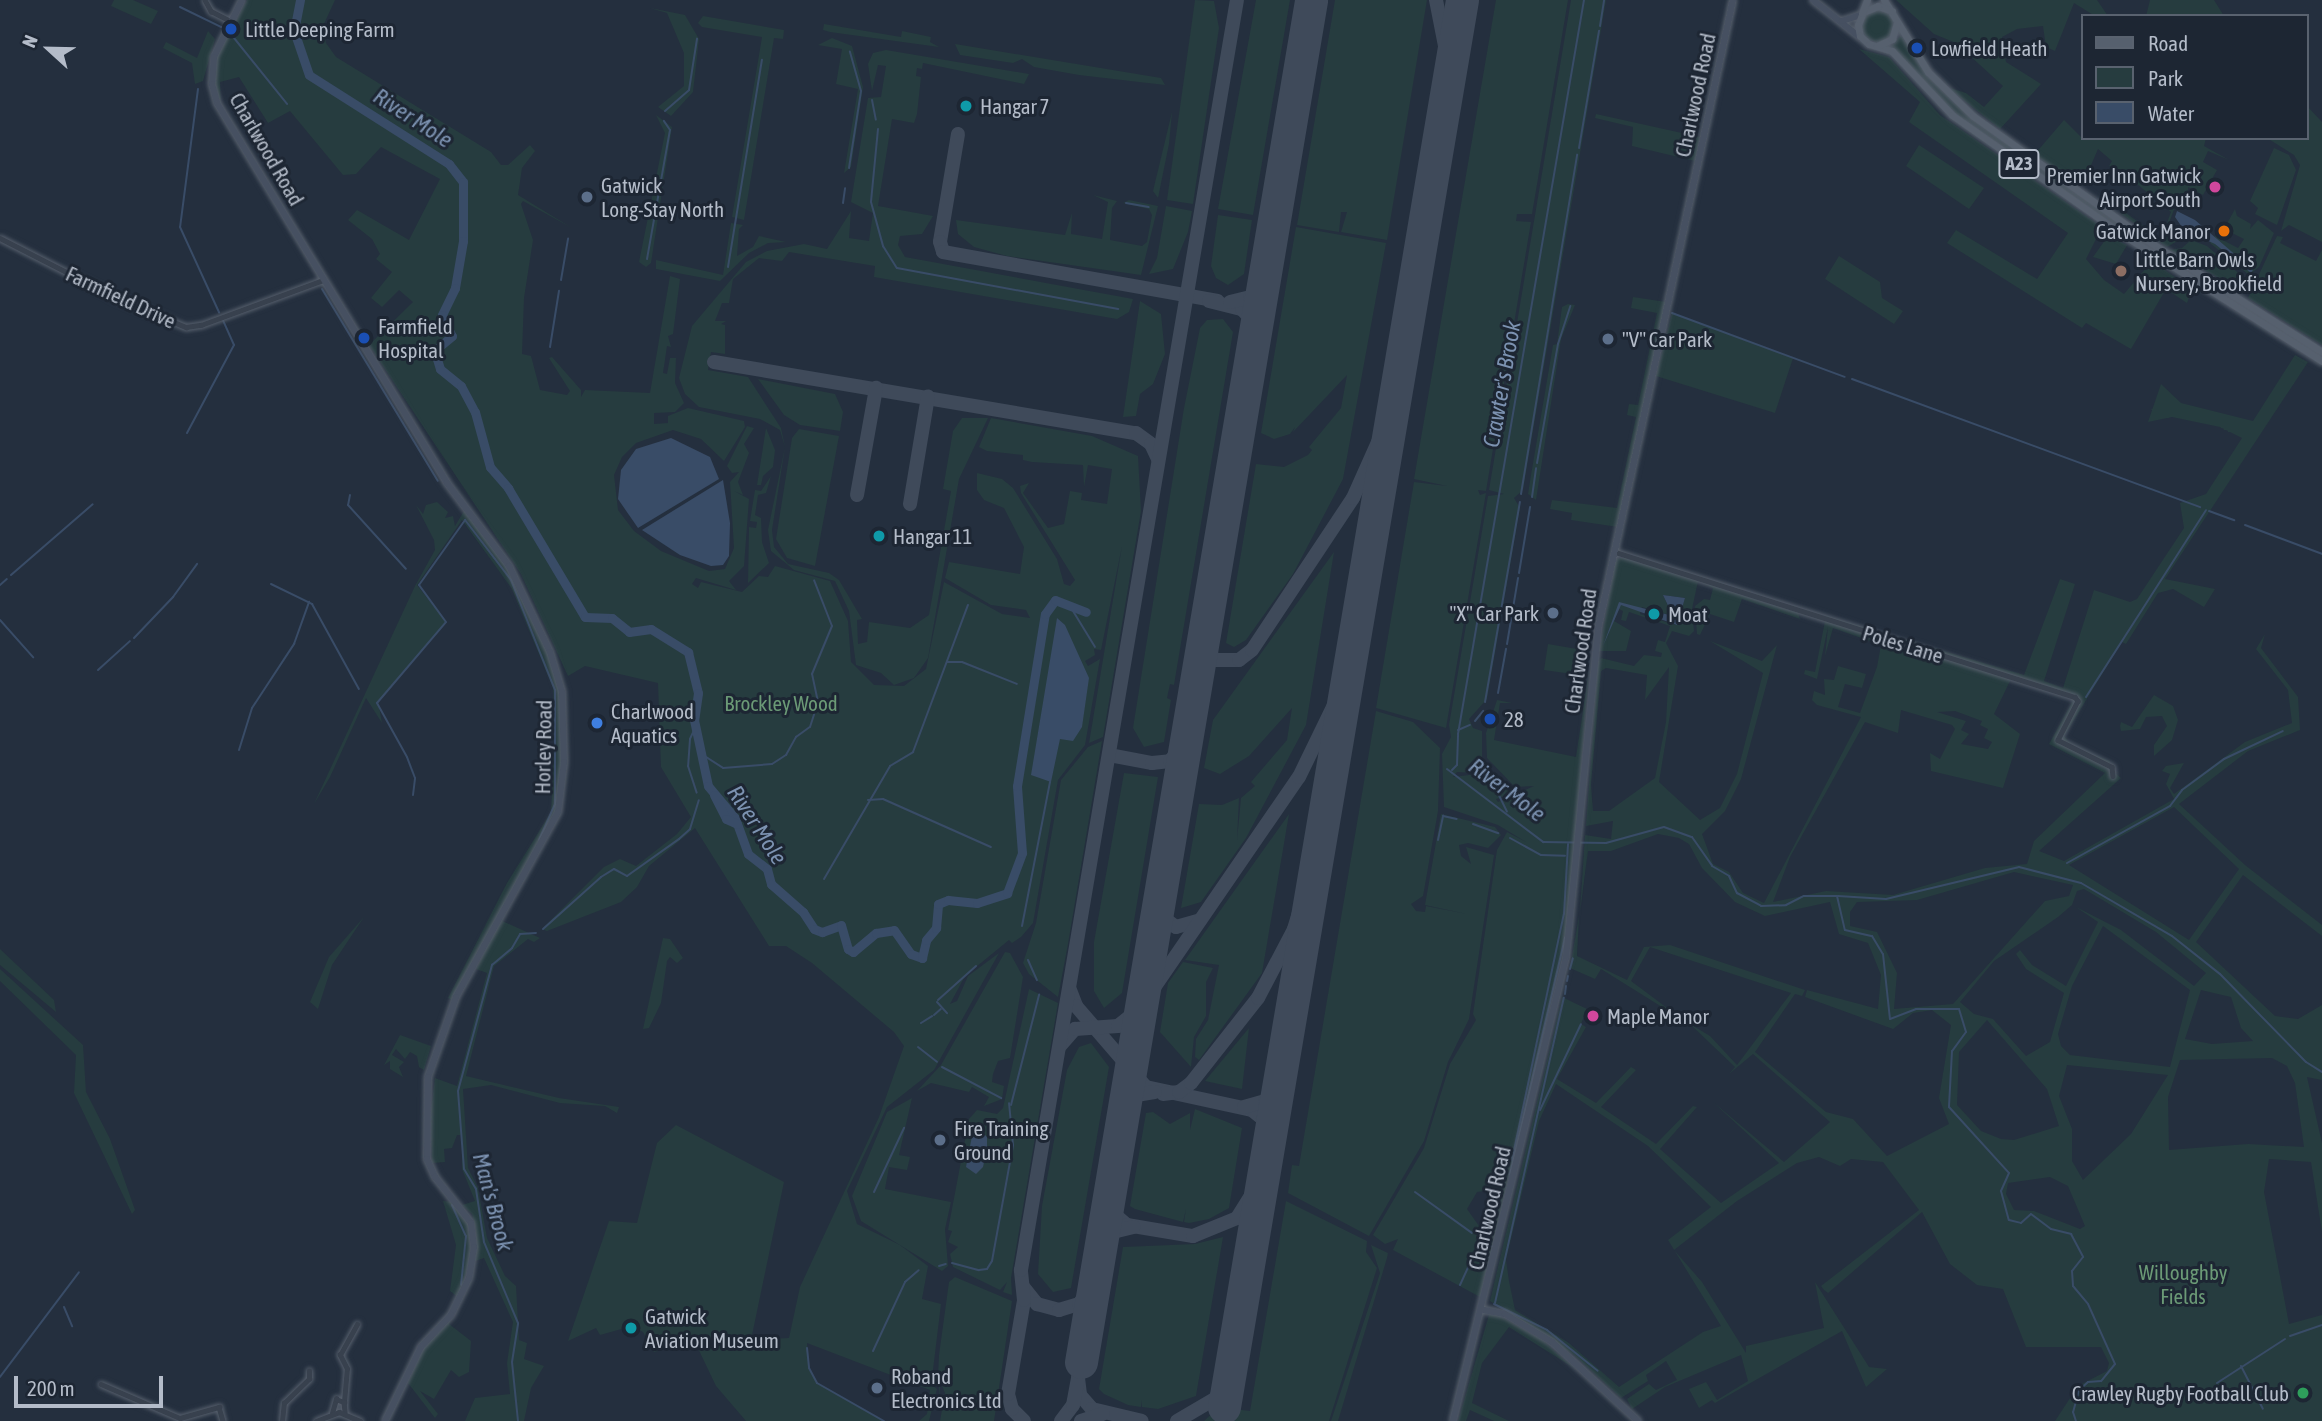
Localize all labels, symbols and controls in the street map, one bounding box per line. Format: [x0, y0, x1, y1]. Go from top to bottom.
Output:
north arrow [14, 14, 84, 84]
legend [2080, 14, 2308, 140]
place label: Little Deeping Farm [245, 16, 395, 42]
marker: Little Deeping Farm [223, 21, 239, 37]
street label: Charlwood Road [1670, 31, 1720, 159]
text: Road [2148, 31, 2188, 55]
text: N [17, 32, 42, 50]
place label: Lowfield Heath [1931, 35, 2047, 61]
marker: Lowfield Heath [1909, 40, 1925, 56]
text: Park [2148, 66, 2183, 90]
water label: River Mole [368, 82, 458, 154]
street label: Charlwood Road [225, 88, 309, 210]
place label: Hangar 7 [980, 93, 1049, 119]
marker: Hangar 7 [958, 98, 974, 114]
text: Water [2148, 101, 2194, 125]
road number: A23 [1998, 148, 2040, 180]
place label: Premier Inn Gatwick Airport South [2047, 162, 2201, 212]
place label: Gatwick Long-Stay North [601, 172, 724, 222]
marker: Premier Inn Gatwick Airport South [2207, 179, 2223, 195]
marker: Gatwick Long-Stay North [579, 189, 595, 205]
place label: Gatwick Manor [2096, 218, 2210, 244]
marker: Gatwick Manor [2216, 223, 2232, 239]
place label: Little Barn Owls Nursery, Brookfield [2135, 246, 2282, 296]
street label: Farmfield Drive [62, 261, 180, 333]
marker: Little Barn Owls Nursery, Brookfield [2113, 263, 2129, 279]
place label: Farmfield Hospital [378, 313, 453, 363]
water label: Crawter's Brook [1477, 318, 1527, 450]
place label: "V" Car Park [1622, 326, 1712, 352]
marker: Farmfield Hospital [356, 330, 372, 346]
marker: "V" Car Park [1600, 331, 1616, 347]
place label: Hangar 11 [893, 523, 972, 549]
marker: Hangar 11 [871, 528, 887, 544]
street label: Charlwood Road [1559, 587, 1601, 715]
place label: "X" Car Park [1450, 600, 1539, 626]
place label: Moat [1668, 601, 1708, 627]
marker: "X" Car Park [1545, 605, 1561, 621]
marker: Moat [1646, 606, 1662, 622]
street label: Poles Lane [1860, 620, 1946, 668]
park label: Brockley Wood [724, 690, 838, 716]
place label: Charlwood Aquatics [611, 698, 694, 748]
street label: Horley Road [530, 700, 556, 794]
place label: 28 [1504, 706, 1524, 732]
marker: 28 [1482, 711, 1498, 727]
marker: Charlwood Aquatics [589, 715, 605, 731]
water label: River Mole [1463, 752, 1551, 828]
water label: River Mole [721, 780, 793, 870]
place label: Maple Manor [1607, 1003, 1709, 1029]
marker: Maple Manor [1585, 1008, 1601, 1024]
place label: Fire Training Ground [954, 1115, 1048, 1165]
marker: Fire Training Ground [932, 1132, 948, 1148]
street label: Charlwood Road [1463, 1144, 1515, 1272]
water label: Man's Brook [467, 1150, 519, 1254]
park label: Willoughby Fields [2139, 1259, 2227, 1309]
place label: Gatwick Aviation Museum [645, 1303, 779, 1353]
marker: Gatwick Aviation Museum [623, 1320, 639, 1336]
scale bar [18, 1362, 166, 1406]
place label: Roband Electronics Ltd [891, 1363, 1002, 1413]
text: 200 m [27, 1376, 75, 1400]
marker: Roband Electronics Ltd [869, 1380, 885, 1396]
place label: Crawley Rugby Football Club [2072, 1380, 2289, 1406]
marker: Crawley Rugby Football Club [2295, 1385, 2311, 1401]

